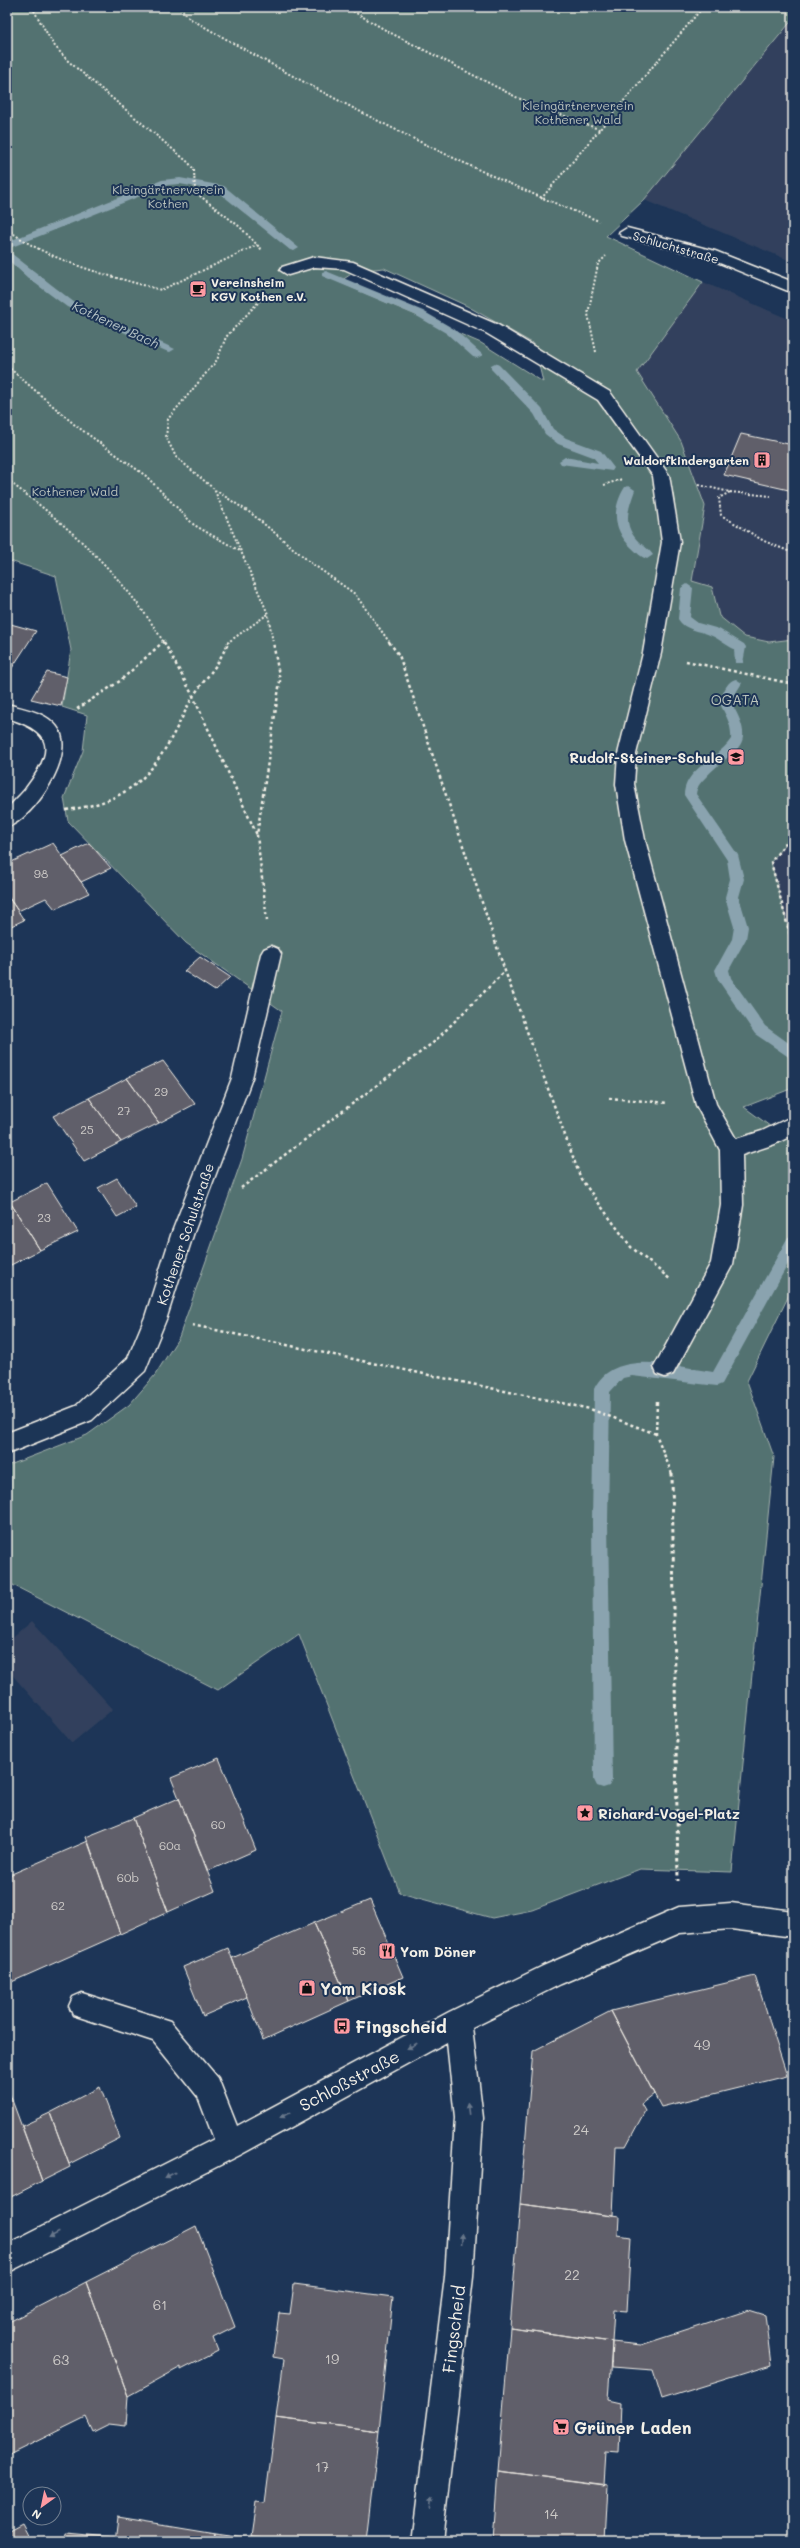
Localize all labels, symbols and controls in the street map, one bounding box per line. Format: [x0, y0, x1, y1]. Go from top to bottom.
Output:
park label: Kleingärtnerverein Kothener Wald [522, 97, 634, 127]
park label: Kleingärtnerverein Kothen [112, 181, 224, 211]
street label: Schluchtstraße [631, 227, 721, 267]
place label: Vereinsheim KGV Kothen e.V. [211, 274, 306, 304]
cafe icon: Vereinsheim KGV Kothen e.V. [188, 279, 208, 299]
water label: Kothener Bach [70, 296, 162, 352]
building icon: Waldorfkindergarten [752, 450, 772, 470]
place label: Waldorfkindergarten [623, 452, 749, 468]
park label: Kothener Wald [32, 483, 119, 499]
park label: OGATA [711, 690, 759, 709]
school or university icon: Rudolf-Steiner-Schule [726, 747, 746, 767]
place label: Rudolf-Steiner-Schule [569, 748, 723, 767]
house number: 98 [34, 865, 48, 881]
house number: 29 [154, 1083, 168, 1099]
house number: 27 [117, 1102, 131, 1118]
house number: 25 [80, 1121, 94, 1137]
street label: Kothener Schulstraße [152, 1161, 218, 1307]
house number: 23 [37, 1209, 51, 1225]
place icon: Richard-Vogel-Platz [575, 1803, 595, 1823]
place label: Richard-Vogel-Platz [598, 1804, 740, 1823]
house number: 60 [211, 1816, 226, 1832]
house number: 60a [159, 1837, 181, 1853]
house number: 60b [117, 1869, 139, 1885]
house number: 62 [51, 1897, 65, 1913]
restaurant icon: Yom Döner [377, 1941, 397, 1961]
house number: 56 [352, 1942, 366, 1958]
place label: Yom Döner [400, 1942, 476, 1961]
place label: Yom Kiosk [320, 1977, 406, 1999]
shop icon: Yom Kiosk [297, 1978, 317, 1998]
place label: Fingscheid [355, 2015, 447, 2037]
bus stop icon: Fingscheid [332, 2016, 352, 2036]
house number: 49 [694, 2035, 710, 2054]
one-way arrow [406, 2043, 417, 2050]
street label: Schloßstraße [295, 2044, 403, 2116]
one-way arrow [465, 2103, 471, 2115]
one-way arrow [279, 2112, 291, 2118]
house number: 24 [573, 2120, 590, 2139]
one-way arrow [164, 2172, 176, 2179]
one-way arrow [48, 2232, 60, 2238]
one-way arrow [458, 2233, 465, 2245]
house number: 22 [564, 2265, 580, 2284]
street label: Fingscheid [437, 2284, 469, 2374]
house number: 61 [153, 2295, 167, 2314]
house number: 19 [325, 2349, 339, 2368]
house number: 63 [53, 2350, 69, 2369]
place label: Grüner Laden [574, 2416, 692, 2438]
supermarket icon: Grüner Laden [551, 2417, 571, 2437]
house number: 17 [315, 2457, 329, 2476]
north arrow [22, 2486, 62, 2526]
one-way arrow [429, 2496, 435, 2508]
house number: 14 [544, 2504, 559, 2523]
text: N [29, 2506, 44, 2523]

